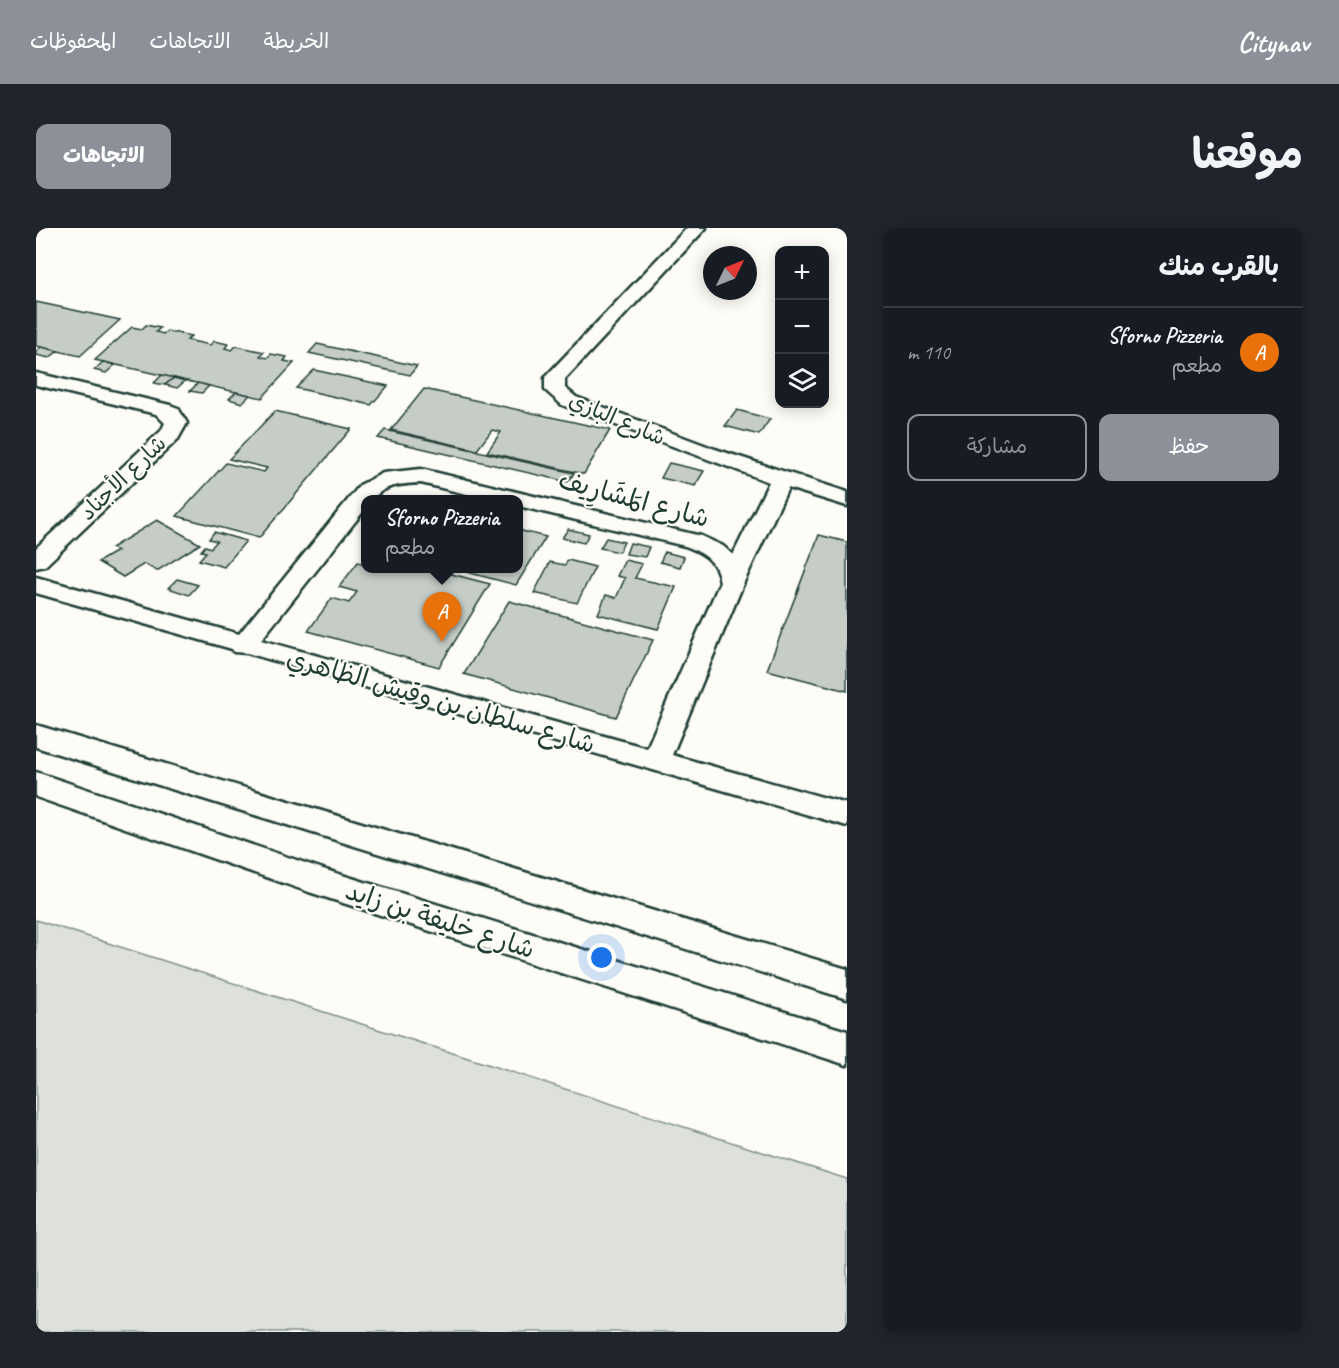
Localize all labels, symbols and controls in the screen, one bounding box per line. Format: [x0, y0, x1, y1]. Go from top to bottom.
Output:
text: Citynav [1238, 25, 1309, 60]
text: المحفوظات [30, 28, 116, 54]
text: الاتجاهات [149, 28, 231, 54]
text: الخريطة [264, 28, 329, 54]
button: الاتجاهات [36, 124, 171, 189]
text: موقعنا [1192, 128, 1303, 181]
north arrow [703, 246, 757, 300]
map controls [775, 246, 829, 408]
button: + [775, 246, 829, 300]
text: بالقرب منك [1159, 250, 1279, 283]
button: − [775, 300, 829, 354]
text: Sforno Pizzeria [1108, 322, 1222, 350]
text: 110 m [907, 340, 950, 365]
text: A [1254, 340, 1265, 365]
text: مطعم [1171, 353, 1222, 378]
button: layers [775, 354, 829, 408]
street label: شارع البازي [564, 386, 669, 454]
button: مشاركة [907, 414, 1087, 481]
button: حفظ [1099, 414, 1279, 481]
street label: شارع الأجناد [72, 428, 173, 527]
street label: شارع المَشَارِيف [554, 463, 713, 538]
popup [361, 495, 523, 573]
text: Sforno Pizzeria [385, 504, 499, 532]
text: مطعم [385, 535, 435, 560]
pin: A [422, 592, 462, 642]
street label: شارع سلطان بن وقيش الظاهري [282, 641, 599, 763]
street label: شارع خليفة بن زايد [341, 874, 539, 967]
your location [587, 943, 616, 972]

